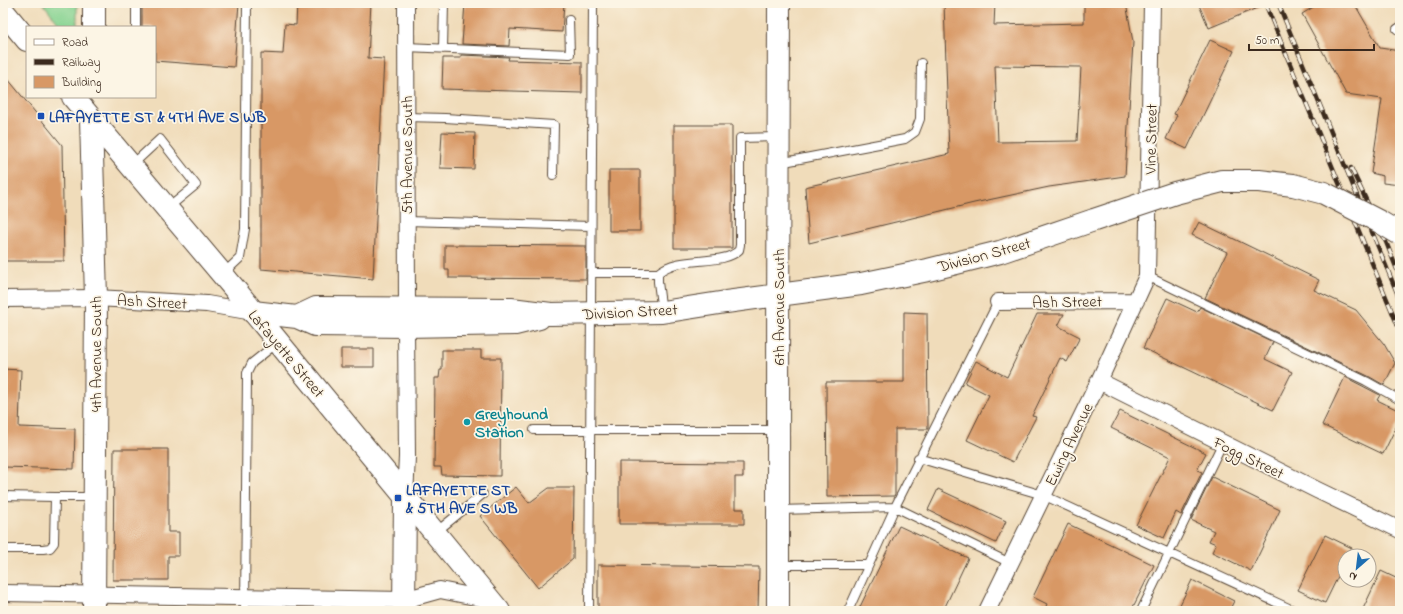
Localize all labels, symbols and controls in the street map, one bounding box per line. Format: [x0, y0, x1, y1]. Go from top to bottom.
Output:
legend [26, 26, 156, 98]
scale bar [1249, 26, 1374, 52]
text: 50 m [1255, 32, 1279, 50]
text: Road [62, 34, 88, 52]
text: Railway [62, 54, 101, 73]
text: Building [61, 74, 101, 93]
street label: 5th Avenue South [396, 96, 420, 214]
street label: Vine Street [1139, 103, 1165, 176]
place label: LAFAYETTE ST & 4TH AVE S WB [49, 106, 267, 130]
marker: LAFAYETTE ST & 4TH AVE S WB [36, 111, 46, 121]
street label: Division Street [934, 232, 1034, 280]
street label: 6th Avenue South [768, 249, 792, 365]
street label: Ash Street [116, 289, 188, 317]
street label: Ash Street [1032, 290, 1103, 316]
street label: 4th Avenue South [85, 296, 109, 412]
street label: Division Street [581, 298, 679, 328]
street label: Lafayette Street [241, 305, 330, 404]
street label: Ewing Avenue [1039, 398, 1101, 491]
place label: Greyhound Station [475, 403, 548, 445]
marker: Greyhound Station [462, 417, 472, 427]
street label: Fogg Street [1208, 431, 1288, 487]
place label: LAFAYETTE ST & 5TH AVE S WB [405, 479, 518, 521]
marker: LAFAYETTE ST & 5TH AVE S WB [393, 493, 403, 503]
north arrow [1337, 548, 1377, 588]
text: N [1346, 567, 1360, 585]

